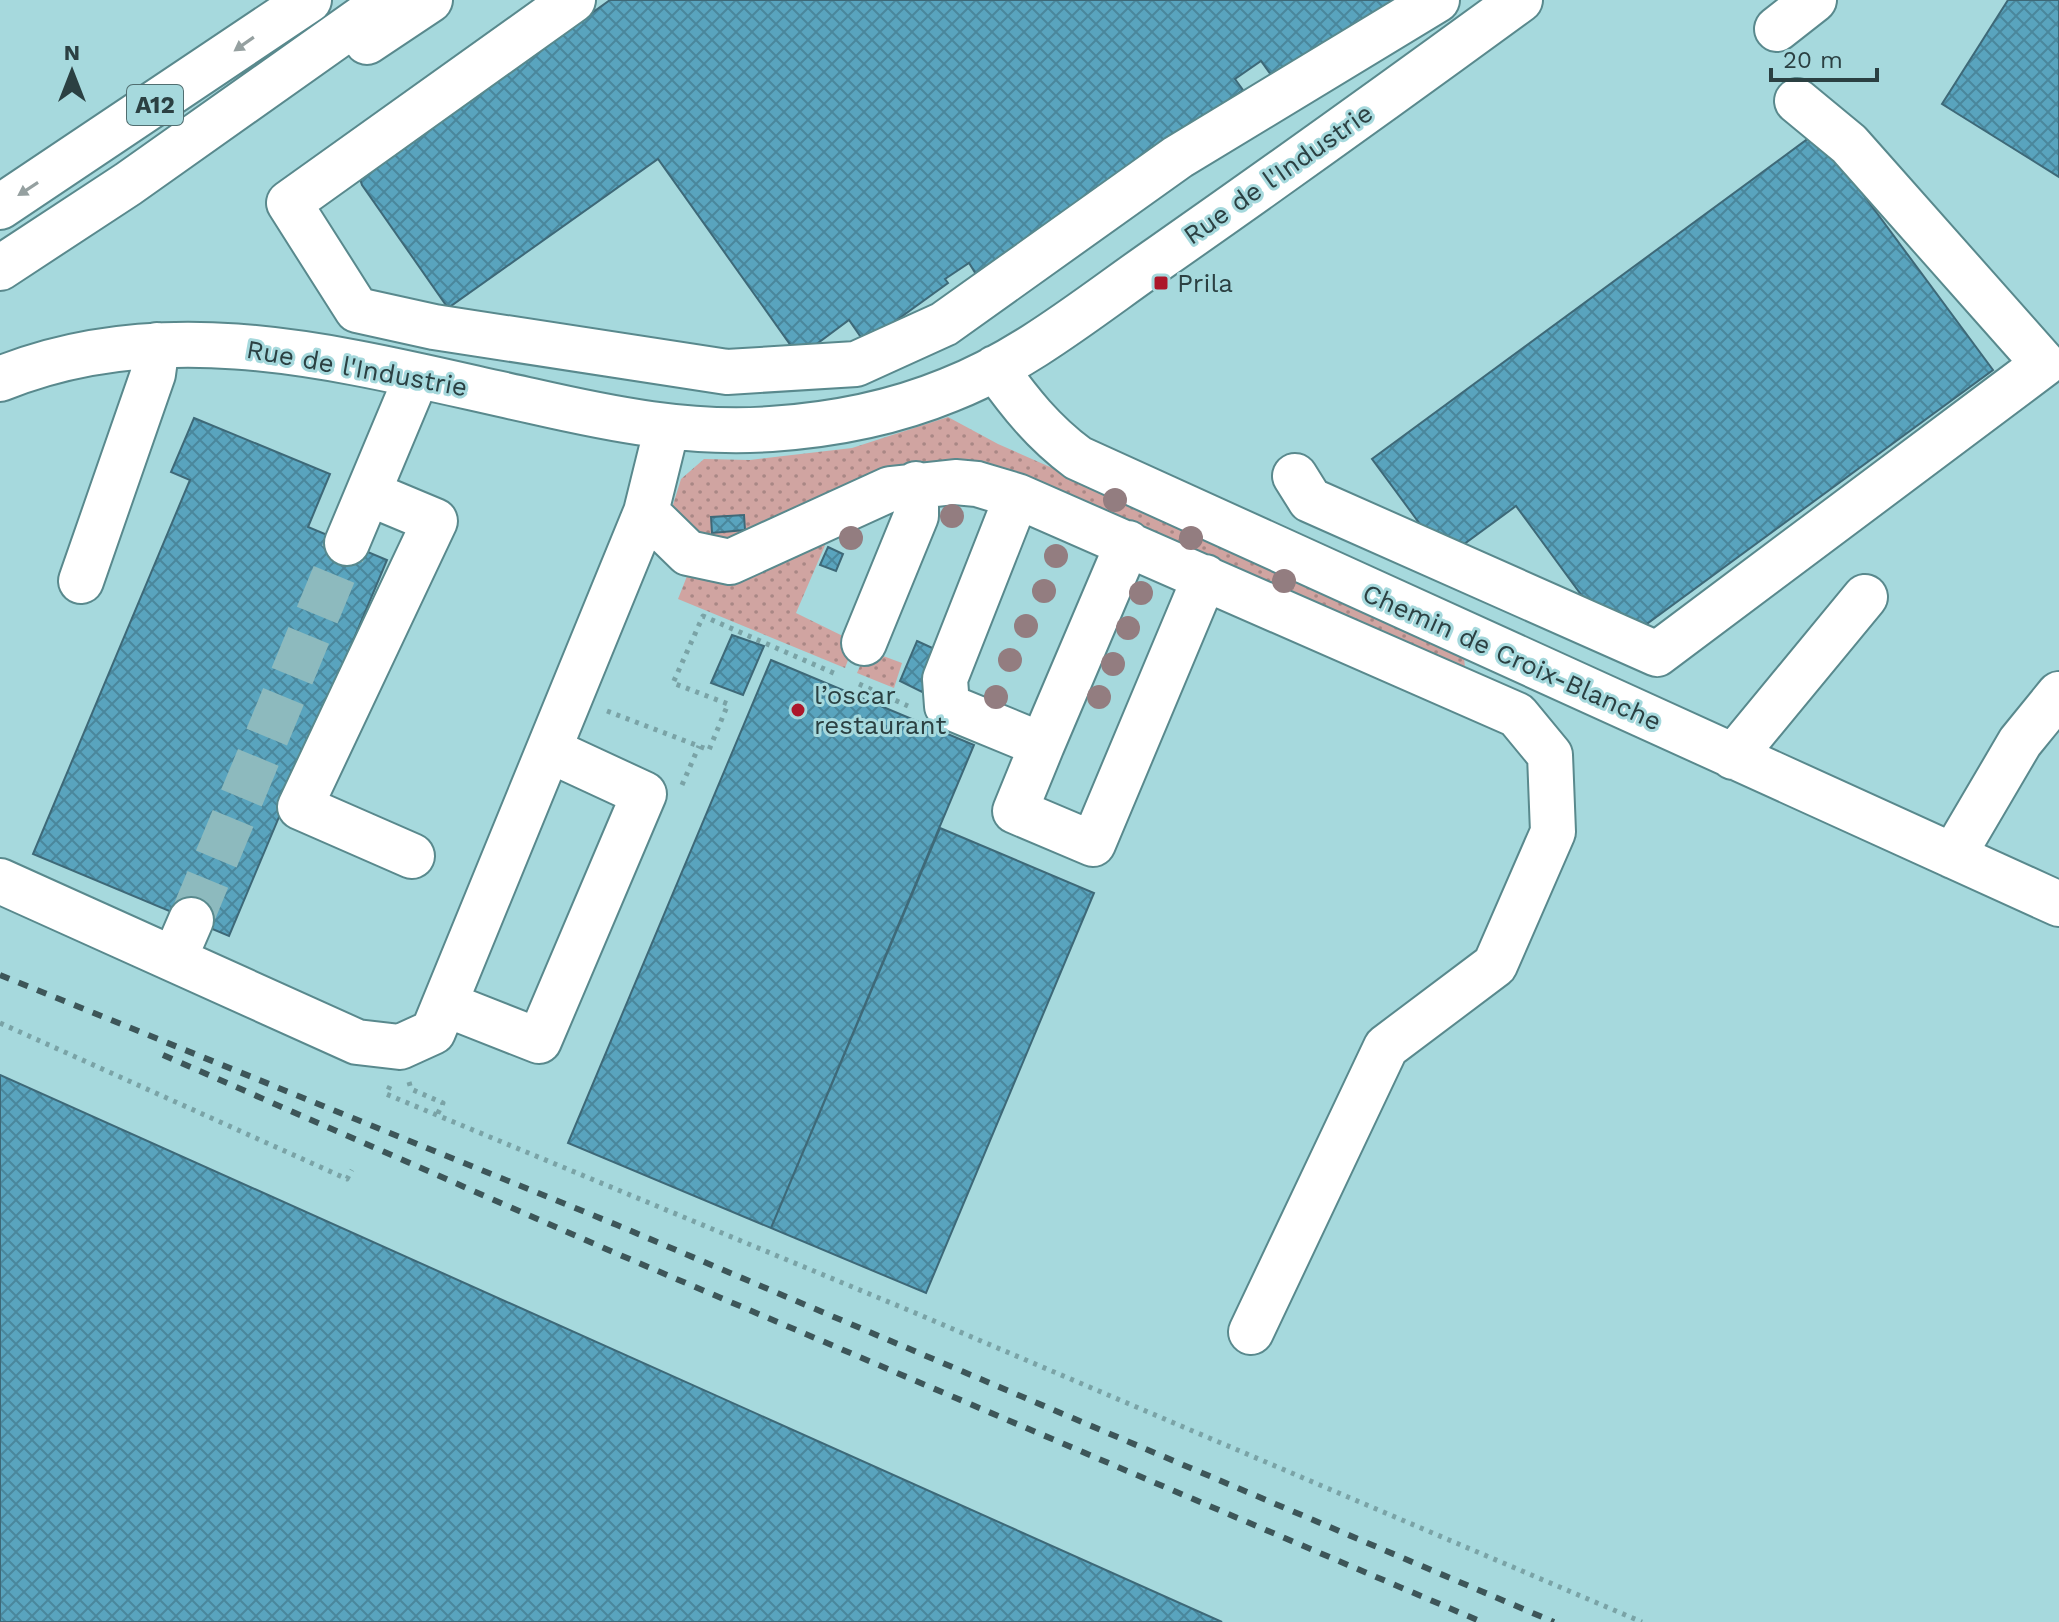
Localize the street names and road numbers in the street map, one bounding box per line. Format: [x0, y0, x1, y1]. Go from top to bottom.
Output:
road number: A12 [127, 85, 183, 125]
street label: Rue de l'Industrie [1178, 98, 1378, 250]
street label: Rue de l'Industrie [244, 334, 470, 402]
street label: Chemin de Croix-Blanche [1358, 578, 1666, 736]

